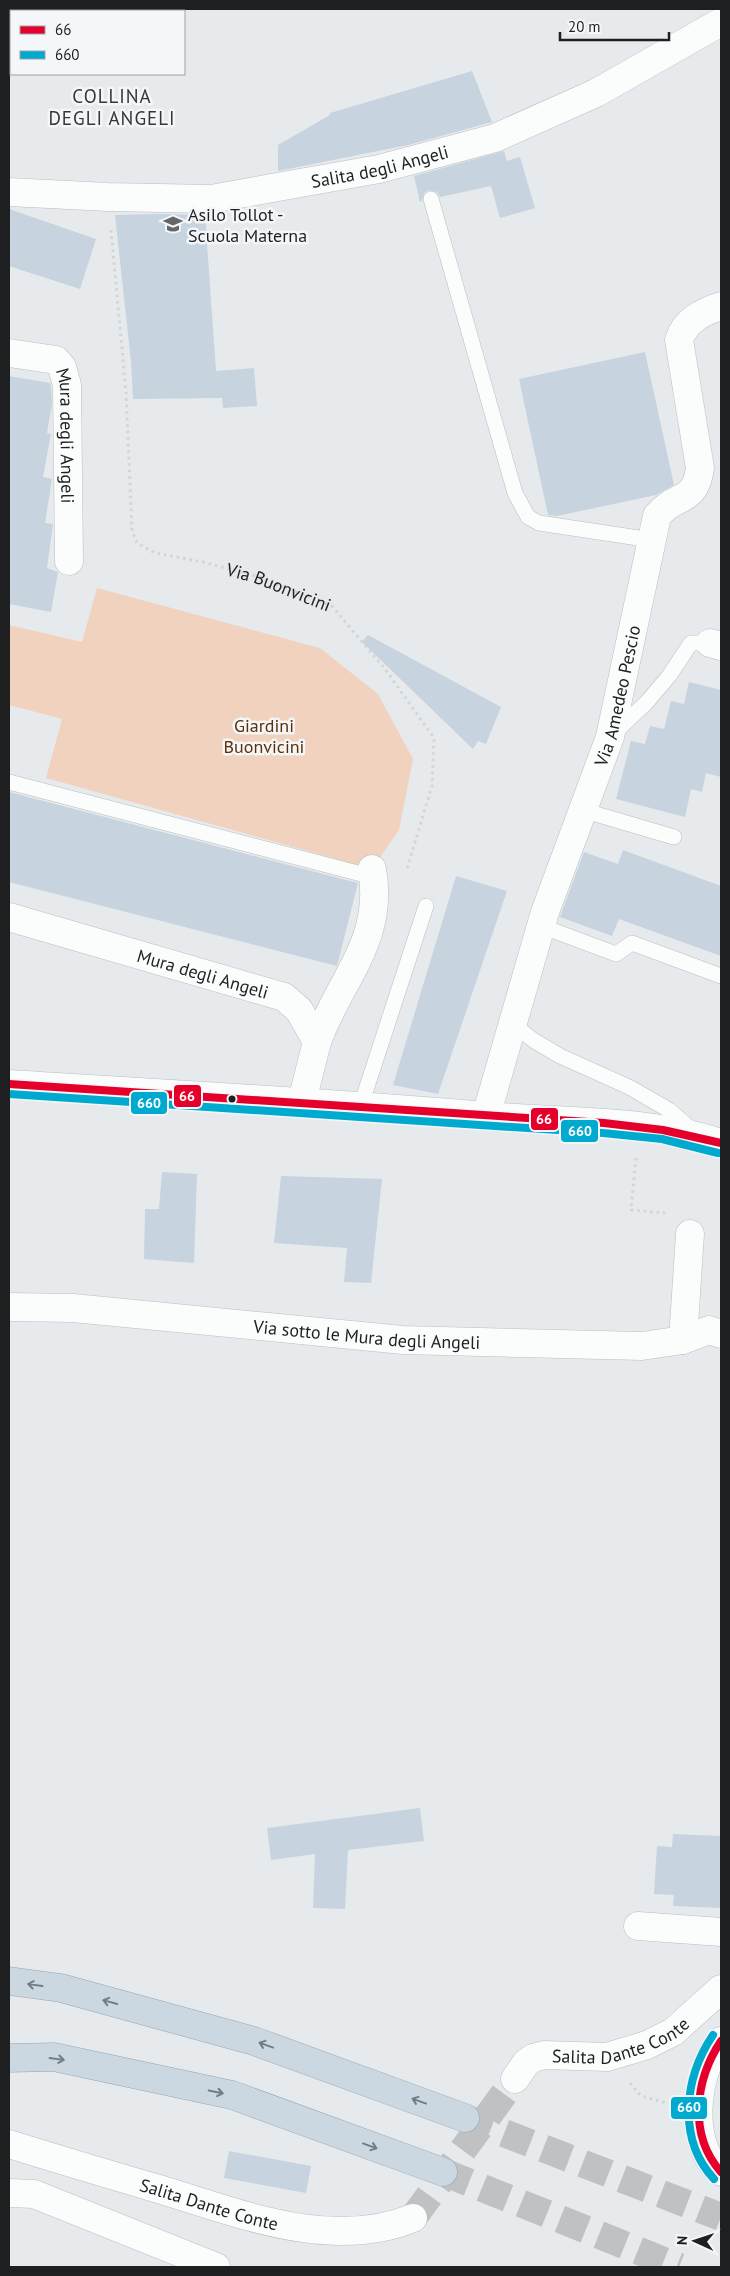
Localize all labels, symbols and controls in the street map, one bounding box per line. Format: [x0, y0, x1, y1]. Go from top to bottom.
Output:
legend [10, 10, 185, 75]
scale bar [560, 10, 669, 42]
text: 20 m [568, 17, 601, 36]
text: 66 [55, 20, 71, 39]
text: 660 [55, 45, 80, 64]
district label: COLLINA DEGLI ANGELI [48, 84, 176, 130]
street label: Salita degli Angeli [309, 139, 451, 192]
place label: Asilo Tollot - Scuola Materna [188, 203, 307, 247]
school or university icon: Asilo Tollot - Scuola Materna [162, 213, 184, 235]
street label: Mura degli Angeli [51, 365, 80, 504]
street label: Via Buonvicini [223, 557, 334, 616]
street label: Via Amedeo Pescio [588, 623, 645, 770]
park label: Giardini Buonvicini [224, 714, 304, 758]
street label: Mura degli Angeli [135, 943, 271, 1003]
line badge: 66 [173, 1084, 202, 1108]
text: 66 [179, 1087, 195, 1105]
line badge: 660 [130, 1091, 168, 1115]
text: 660 [137, 1094, 161, 1112]
unlabelled marker [227, 1094, 237, 1104]
line badge: 66 [530, 1107, 559, 1131]
text: 66 [536, 1110, 552, 1128]
line badge: 660 [560, 1119, 599, 1143]
text: 660 [568, 1122, 592, 1140]
street label: Via sotto le Mura degli Angeli [251, 1314, 480, 1353]
one-way arrow [27, 1980, 43, 1990]
one-way arrow [102, 1996, 118, 2006]
street label: Salita Dante Conte [552, 2012, 694, 2069]
one-way arrow [259, 2040, 275, 2049]
one-way arrow [49, 2054, 65, 2064]
one-way arrow [208, 2088, 224, 2097]
one-way arrow [412, 2096, 427, 2105]
line badge: 660 [670, 2096, 708, 2120]
text: 660 [677, 2098, 701, 2116]
one-way arrow [361, 2142, 377, 2151]
street label: Salita Dante Conte [137, 2173, 281, 2235]
north arrow [670, 2216, 720, 2266]
text: N [673, 2235, 691, 2245]

